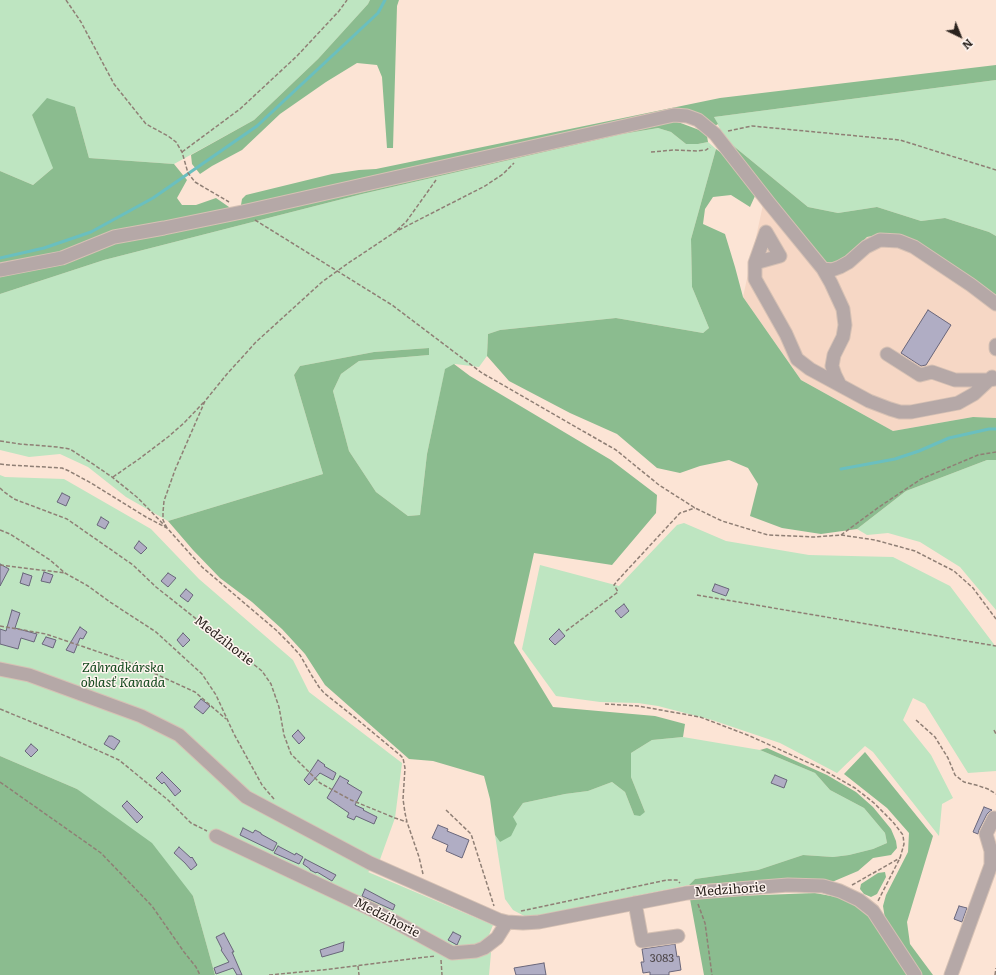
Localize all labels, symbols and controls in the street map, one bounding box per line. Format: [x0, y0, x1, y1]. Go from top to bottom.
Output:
north arrow [940, 16, 980, 56]
text: N [959, 36, 977, 54]
street label: Medzihorie [191, 613, 257, 669]
park label: Záhradkárska oblasť Kanada [81, 660, 165, 691]
street label: Medzihorie [694, 880, 766, 900]
street label: Medzihorie [352, 895, 422, 941]
house number: 3083 [650, 952, 674, 966]

